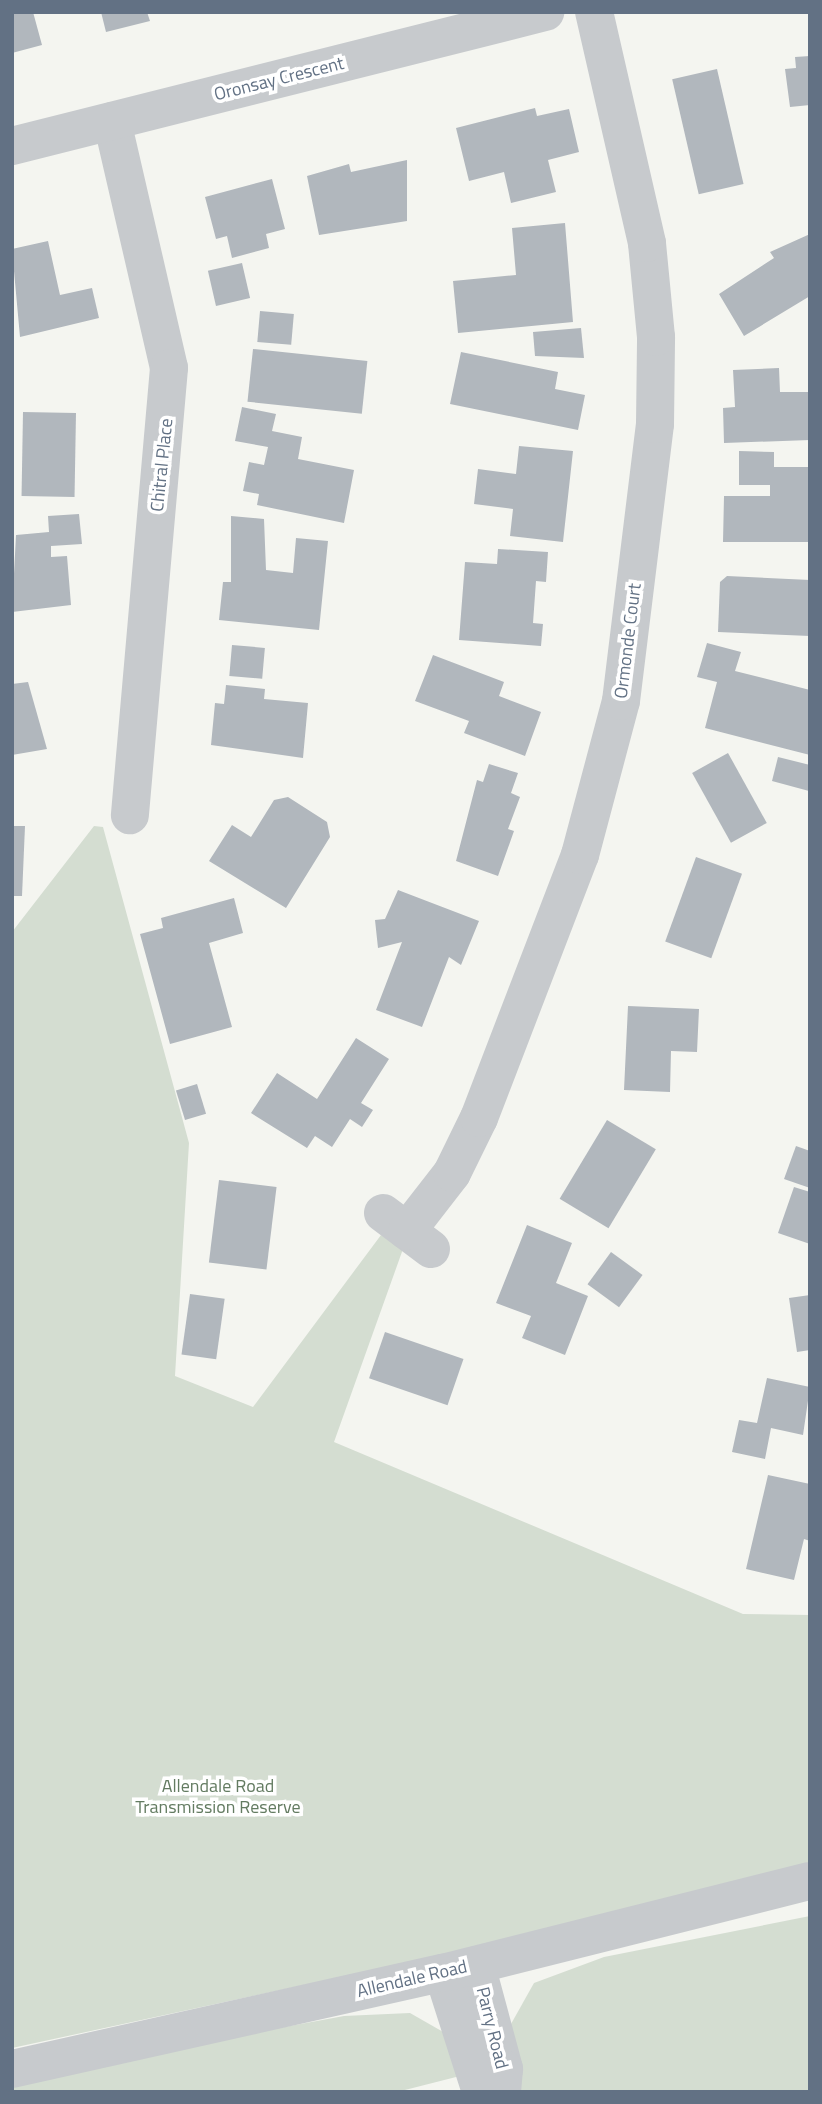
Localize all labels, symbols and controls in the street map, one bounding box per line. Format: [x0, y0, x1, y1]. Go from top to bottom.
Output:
street label: Oronsay Crescent [212, 52, 346, 106]
street label: Chitral Place [146, 417, 178, 513]
street label: Ormonde Court [610, 582, 646, 700]
park label: Allendale Road Transmission Reserve [135, 1776, 301, 1818]
street label: Allendale Road [355, 1956, 469, 2002]
street label: Parry Road [471, 1985, 513, 2071]

